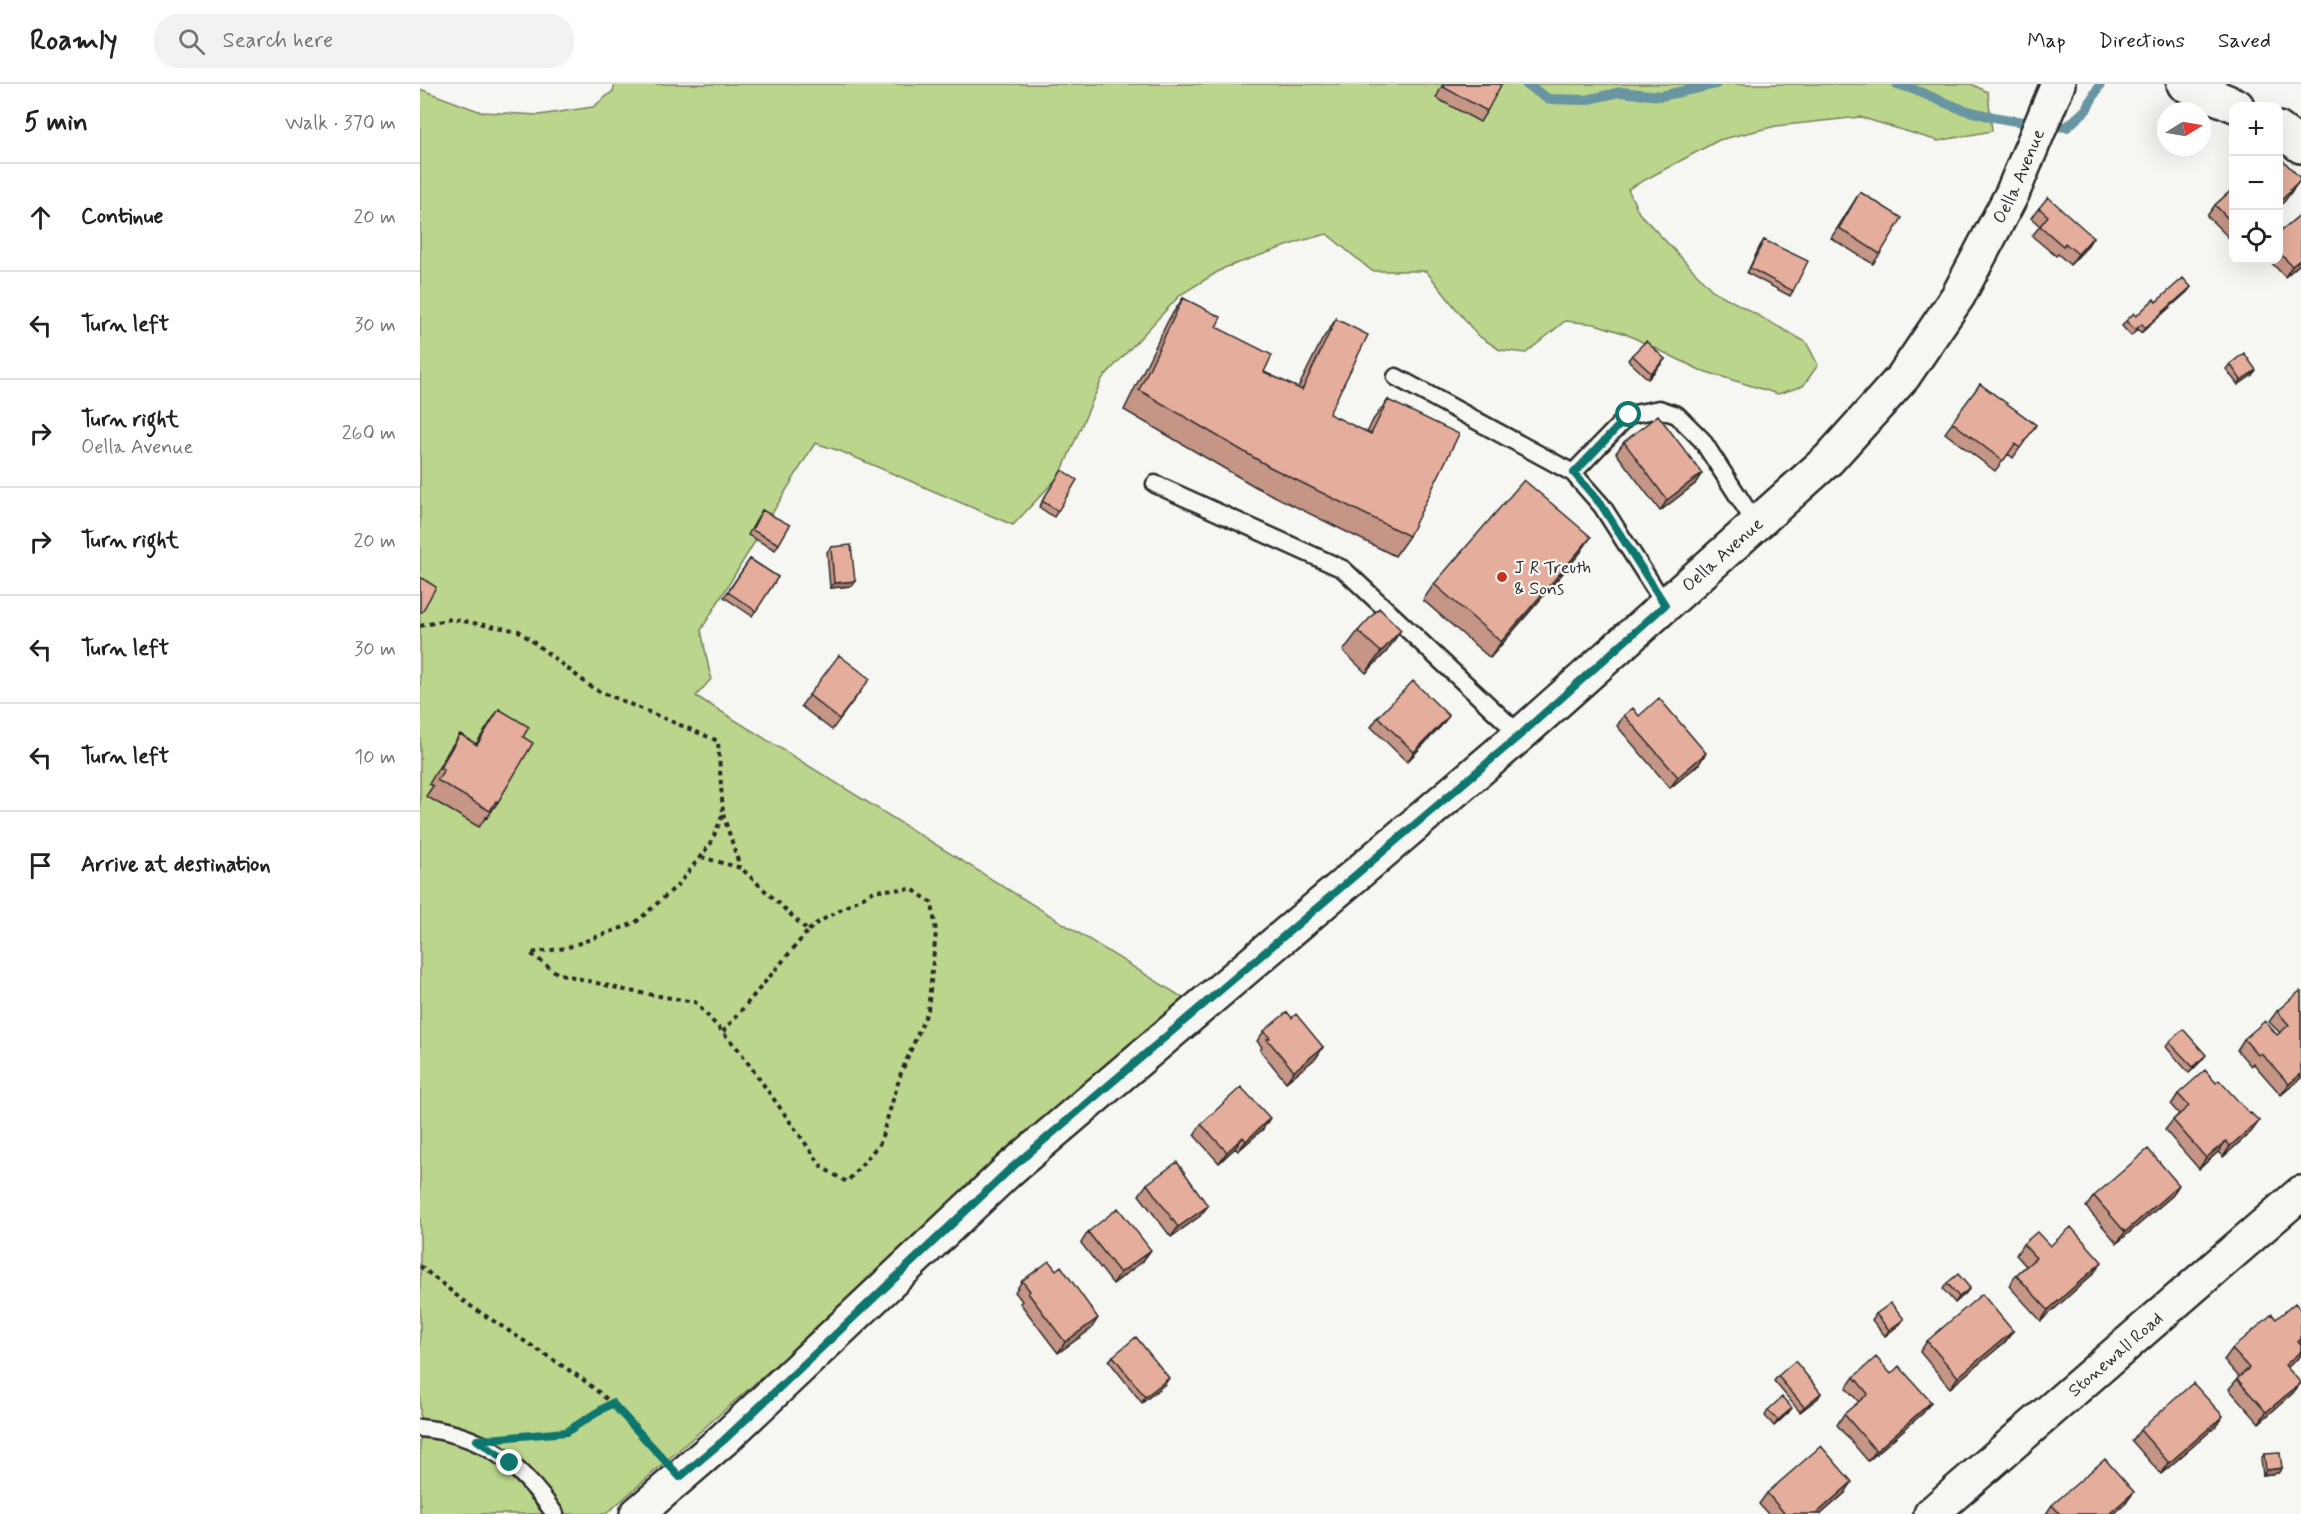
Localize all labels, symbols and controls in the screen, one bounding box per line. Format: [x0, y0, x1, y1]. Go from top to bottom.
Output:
search box [154, 14, 574, 68]
text: Roamly [30, 23, 118, 60]
icon: search [175, 25, 208, 58]
text: Search here [223, 27, 333, 55]
text: Map [2027, 27, 2066, 55]
text: Directions [2099, 27, 2185, 55]
text: Saved [2218, 27, 2271, 55]
north arrow [2157, 102, 2211, 156]
map controls [2229, 102, 2283, 264]
button: + [2229, 102, 2283, 156]
text: 5 min [24, 106, 88, 140]
text: Walk · 370 m [285, 110, 396, 137]
street label: Oella Avenue [1988, 125, 2051, 228]
button: − [2229, 156, 2283, 210]
icon: ahead [24, 201, 57, 234]
text: Continue [81, 203, 163, 231]
text: 20 m [353, 204, 396, 231]
button: locate [2229, 210, 2283, 264]
icon: left [24, 309, 57, 342]
text: Turn left [81, 311, 169, 339]
text: 30 m [354, 312, 396, 339]
route start [1615, 401, 1641, 427]
text: Turn right [81, 406, 179, 434]
icon: right [24, 417, 57, 450]
text: 260 m [342, 420, 396, 447]
text: Oella Avenue [81, 434, 193, 461]
street label: Oella Avenue [1677, 512, 1769, 598]
icon: right [24, 525, 57, 558]
text: Turn right [81, 527, 179, 555]
text: 20 m [353, 528, 396, 555]
place label: J R Treuth & Sons [1514, 556, 1591, 601]
marker: J R Treuth & Sons [1495, 570, 1509, 584]
icon: left [24, 633, 57, 666]
text: Turn left [81, 635, 169, 663]
text: 30 m [354, 636, 396, 663]
icon: left [24, 741, 57, 774]
text: Turn left [81, 743, 169, 771]
text: 10 m [354, 744, 396, 771]
icon: arrive [24, 849, 57, 882]
text: Arrive at destination [81, 851, 271, 879]
street label: Stonewall Road [2063, 1307, 2169, 1403]
route end [496, 1449, 522, 1475]

